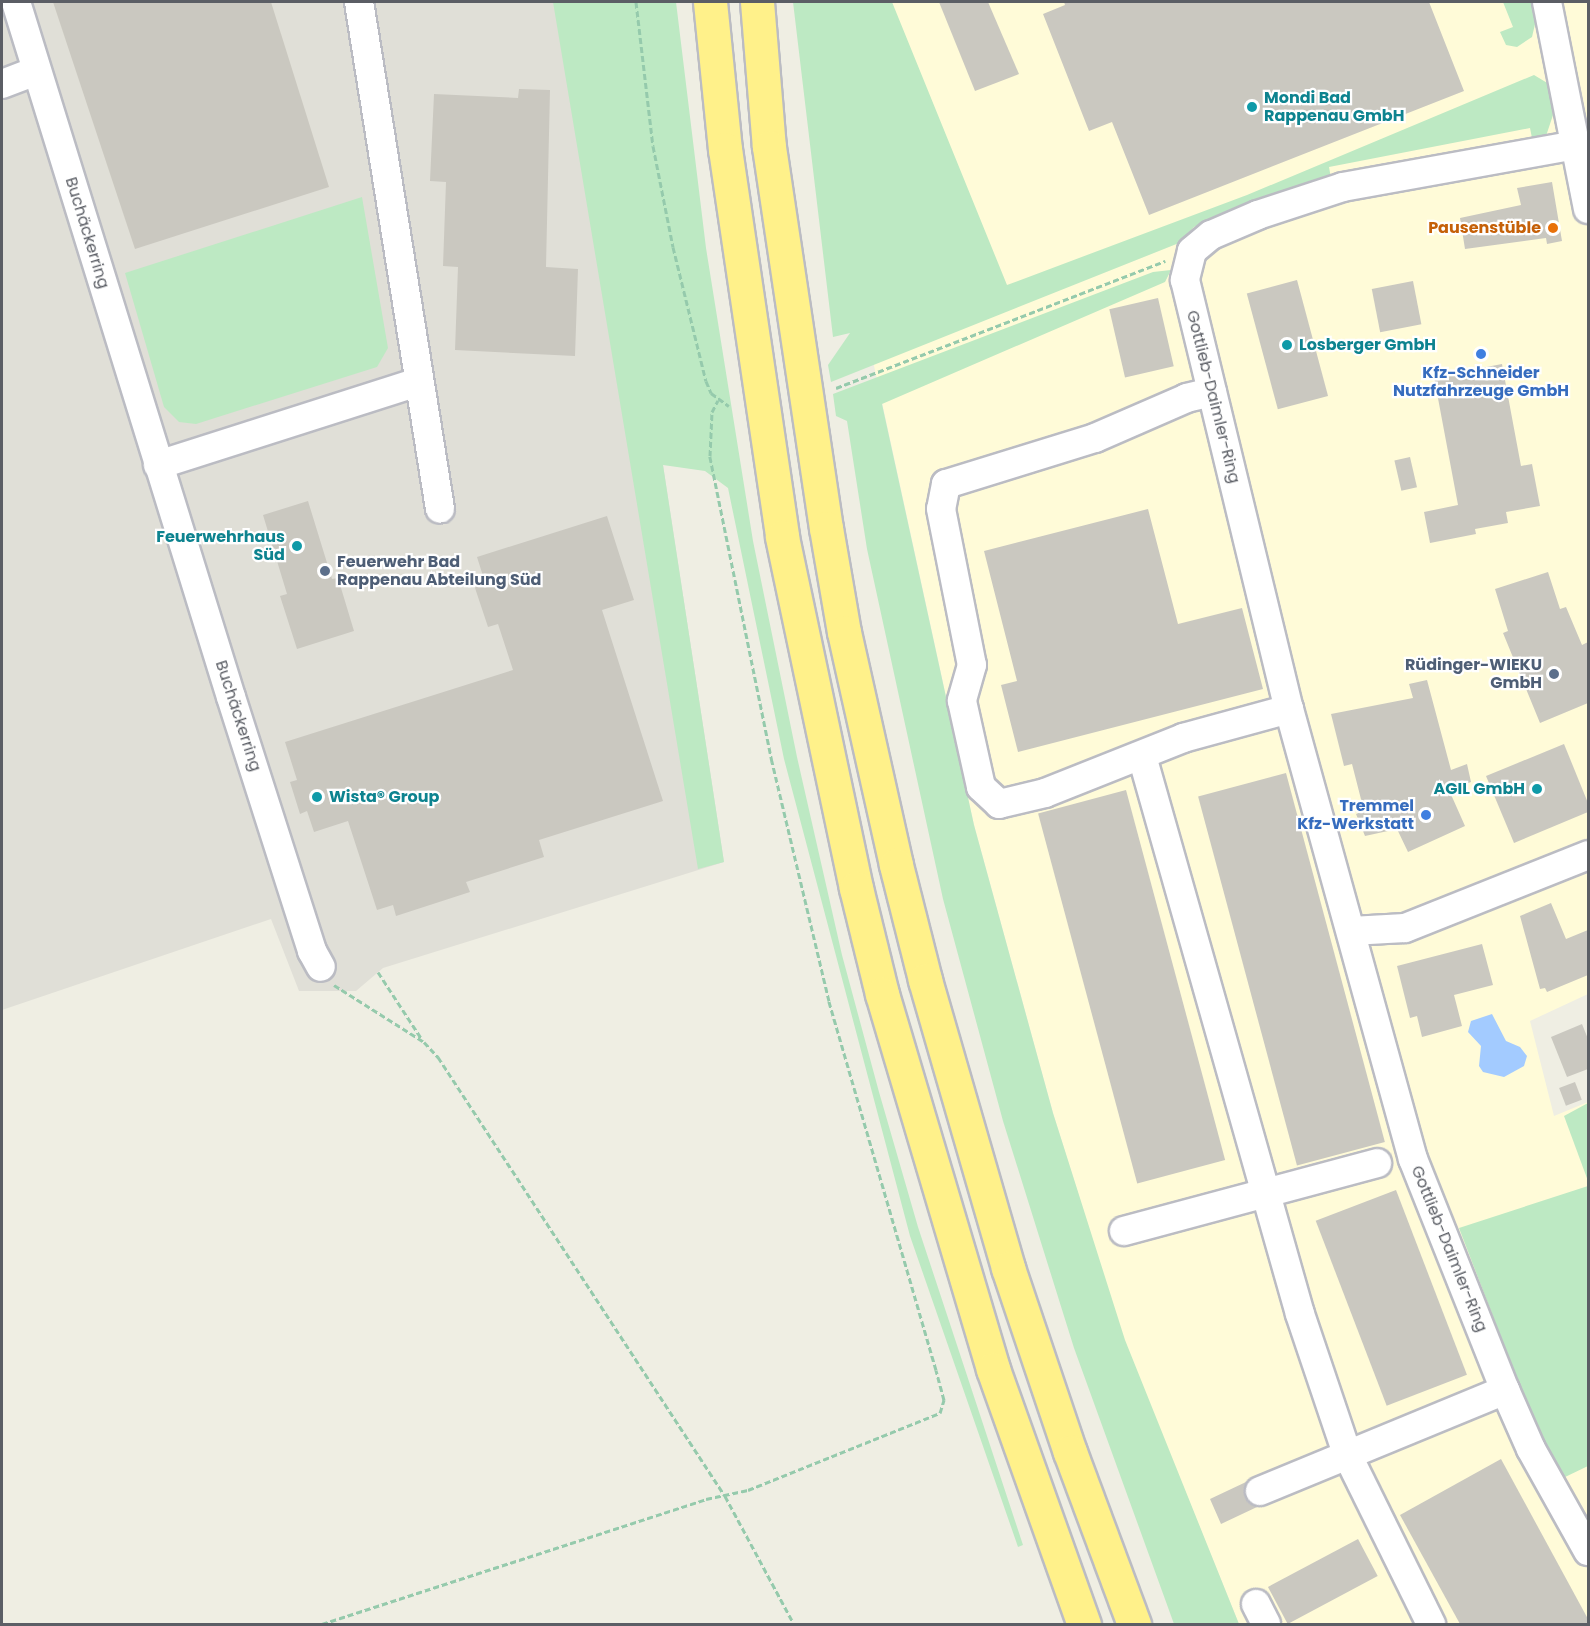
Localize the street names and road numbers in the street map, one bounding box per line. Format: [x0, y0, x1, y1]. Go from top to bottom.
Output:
street label: Buchäckerring [61, 175, 113, 291]
street label: Gottlieb-Daimler-Ring [1182, 308, 1244, 486]
street label: Buchäckerring [211, 658, 265, 774]
street label: Gottlieb-Daimler-Ring [1407, 1163, 1491, 1335]

